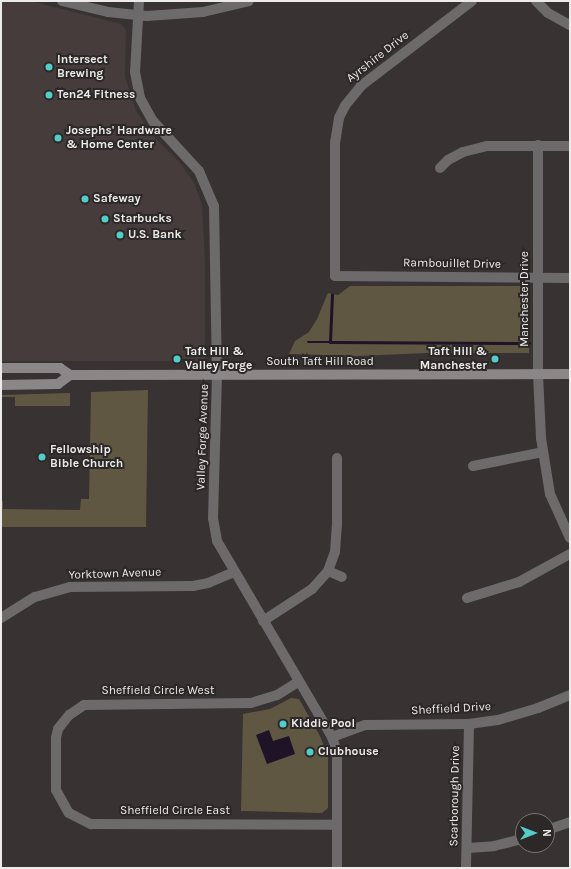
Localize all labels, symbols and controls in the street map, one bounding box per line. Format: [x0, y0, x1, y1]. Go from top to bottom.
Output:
street label: Ayrshire Drive [344, 28, 412, 86]
place label: Intersect Brewing [57, 53, 108, 81]
marker: Intersect Brewing [44, 62, 54, 72]
place label: Ten24 Fitness [57, 88, 135, 102]
marker: Ten24 Fitness [44, 90, 54, 100]
place label: Josephs' Hardware & Home Center [66, 124, 172, 152]
marker: Josephs' Hardware & Home Center [53, 133, 63, 143]
place label: Safeway [93, 192, 141, 206]
marker: Safeway [80, 194, 90, 204]
place label: Starbucks [113, 212, 172, 226]
marker: Starbucks [100, 214, 110, 224]
place label: U.S. Bank [128, 228, 181, 242]
marker: U.S. Bank [115, 230, 125, 240]
street label: Manchester Drive [518, 251, 532, 347]
street label: Rambouillet Drive [403, 256, 501, 272]
place label: Taft Hill & Valley Forge [185, 345, 252, 373]
place label: Taft Hill & Manchester [420, 345, 487, 373]
marker: Taft Hill & Valley Forge [172, 354, 182, 364]
marker: Taft Hill & Manchester [490, 354, 500, 364]
street label: South Taft Hill Road [266, 355, 374, 369]
street label: Valley Forge Avenue [194, 384, 212, 490]
place label: Fellowship Bible Church [50, 443, 123, 471]
marker: Fellowship Bible Church [37, 452, 47, 462]
street label: Yorktown Avenue [68, 565, 162, 583]
street label: Sheffield Circle West [101, 684, 215, 698]
street label: Sheffield Drive [411, 700, 491, 718]
place label: Kiddie Pool [291, 717, 355, 731]
marker: Kiddie Pool [278, 719, 288, 729]
place label: Clubhouse [318, 745, 379, 759]
street label: Scarborough Drive [447, 745, 463, 847]
marker: Clubhouse [305, 747, 315, 757]
street label: Sheffield Circle East [120, 804, 230, 818]
north arrow [515, 813, 555, 853]
text: N [540, 829, 553, 837]

